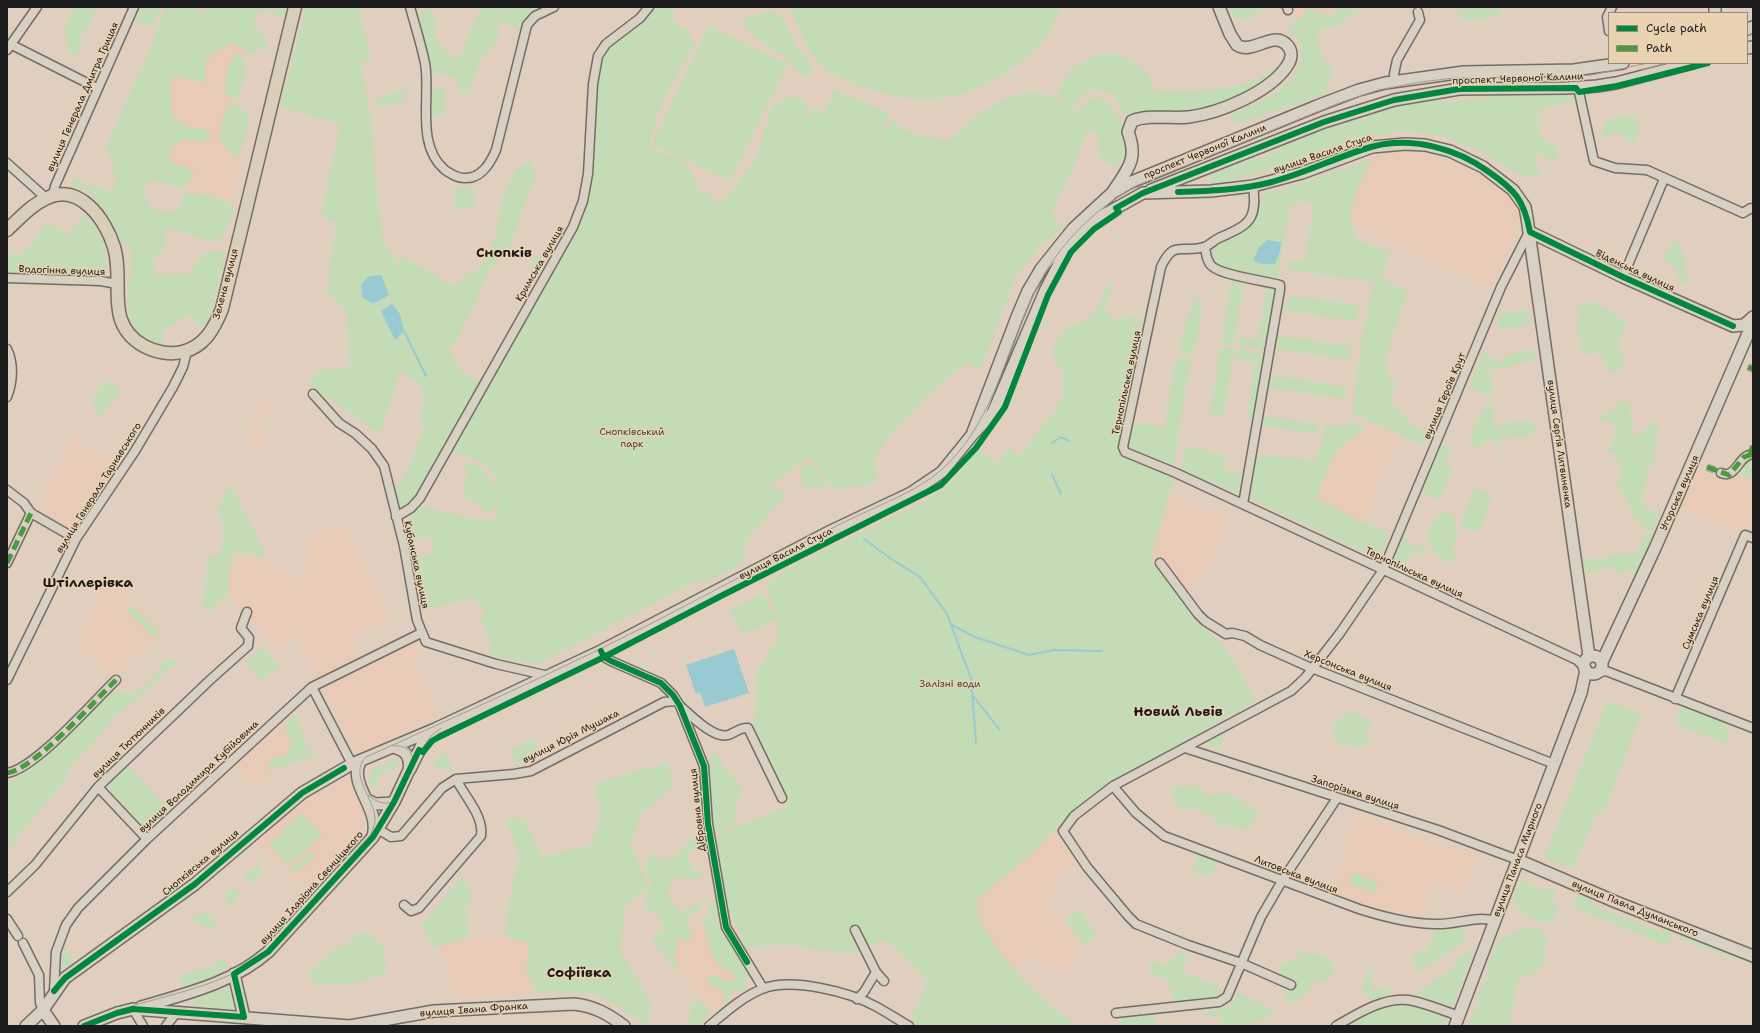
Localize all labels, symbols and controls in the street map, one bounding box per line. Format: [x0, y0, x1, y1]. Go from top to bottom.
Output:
legend [1608, 12, 1748, 64]
street label: вулиця Генерала Дмитра Грицая [45, 20, 121, 174]
text: Cycle path [1646, 20, 1707, 36]
text: Path [1646, 40, 1672, 56]
street label: проспект Червоної Калини [1452, 71, 1584, 87]
street label: проспект Червоної Калини [1142, 122, 1268, 182]
street label: вулиця Василя Стуса [1272, 131, 1374, 177]
street label: Кримська вулиця [513, 224, 567, 304]
district label: Снопків [476, 245, 532, 261]
street label: Зелена вулиця [211, 247, 241, 321]
street label: Віденська вулиця [1594, 247, 1676, 295]
street label: Водогінна вулиця [19, 263, 105, 279]
street label: Тернопільська вулиця [1110, 330, 1144, 436]
street label: вулиця Героїв Крут [1421, 351, 1469, 441]
street label: вулиця Сергія Литвиненка [1544, 379, 1574, 509]
street label: вулиця Генерала Тарнавського [54, 421, 144, 555]
park label: Снопківський парк [599, 426, 665, 450]
street label: Угорська вулиця [1658, 453, 1702, 533]
street label: Кубанська вулиця [401, 520, 431, 610]
street label: вулиця Василя Стуса [737, 525, 835, 583]
street label: Тернопільська вулиця [1363, 545, 1465, 601]
street label: Сумська вулиця [1680, 574, 1722, 652]
district label: Штіллерівка [43, 575, 133, 591]
street label: Херсонська вулиця [1302, 648, 1394, 694]
park label: Залізні води [919, 678, 981, 690]
district label: Новий Львів [1134, 704, 1222, 720]
street label: вулиця Тютюнників [90, 705, 168, 781]
street label: вулиця Юрія Мушака [521, 707, 621, 767]
street label: вулиця Володимира Кубійовича [137, 718, 261, 836]
street label: Дібровна вулиця [688, 768, 708, 852]
street label: Запорізька вулиця [1309, 773, 1401, 813]
street label: вулиця Панаса Мирного [1491, 801, 1545, 919]
street label: Снопківська вулиця [160, 827, 242, 899]
street label: вулиця Іларіона Свєнціцького [258, 829, 366, 947]
street label: Литовська вулиця [1253, 854, 1339, 896]
street label: вулиця Павла Думанського [1570, 878, 1700, 940]
district label: Софіївка [547, 965, 611, 981]
street label: вулиця Івана Франка [420, 1000, 528, 1020]

